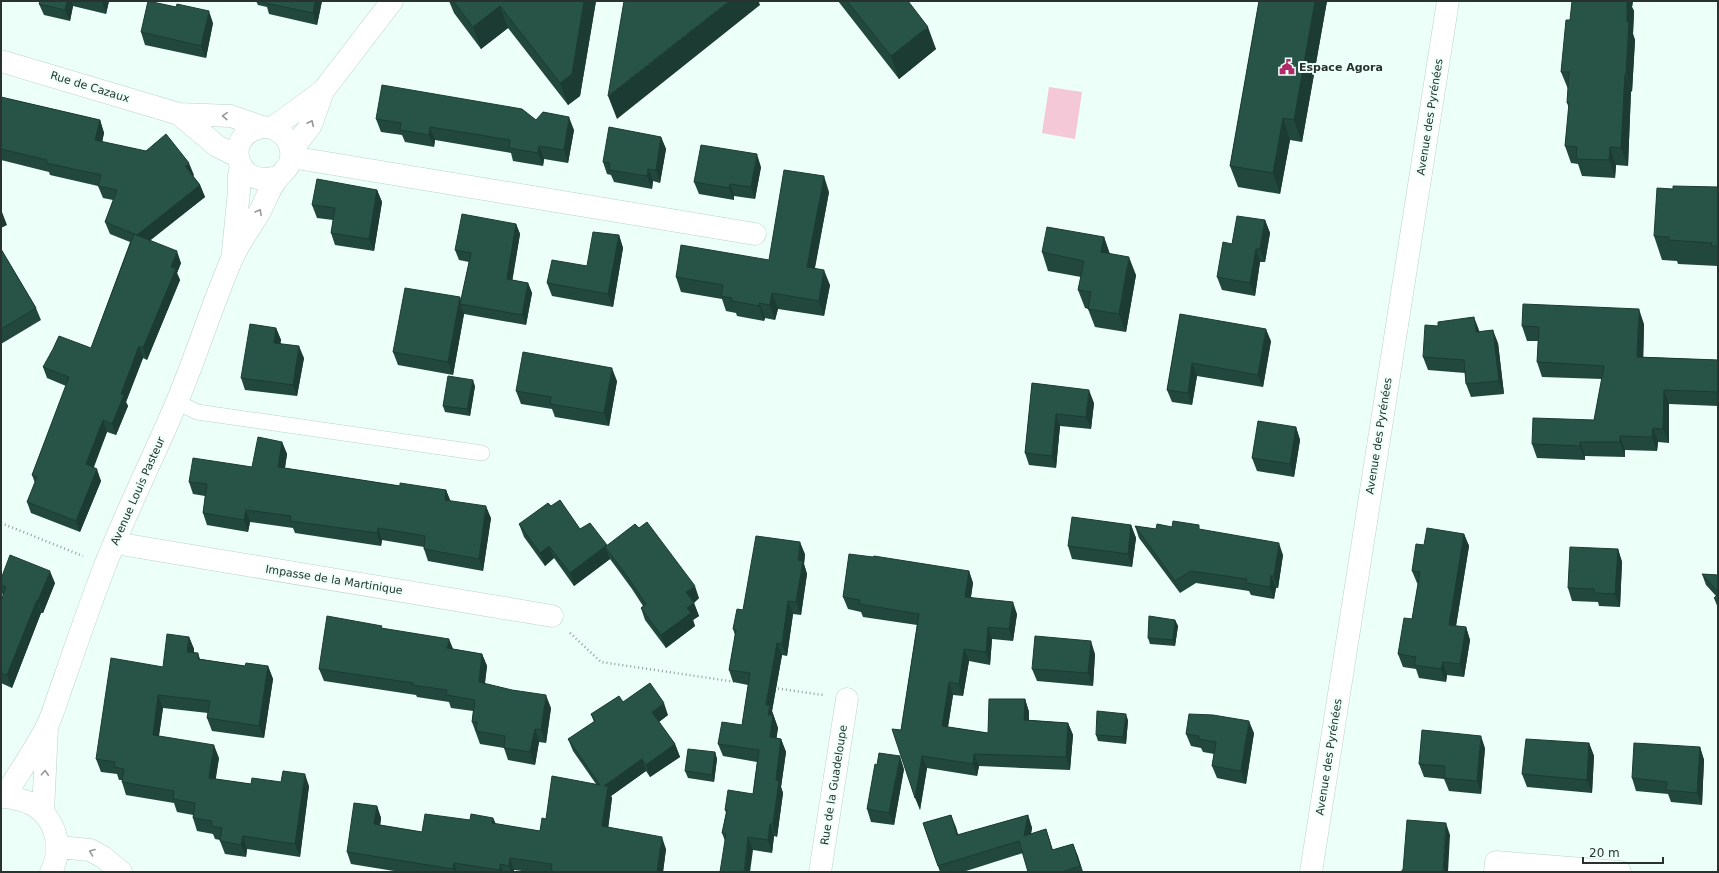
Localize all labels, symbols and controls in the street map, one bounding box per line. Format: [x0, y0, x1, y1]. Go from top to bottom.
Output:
public building icon: Espace Agora [1278, 58, 1296, 76]
street label: Avenue des Pyrénées [1414, 58, 1446, 176]
place label: Espace Agora [1299, 61, 1383, 74]
street label: Rue de Cazaux [49, 69, 132, 105]
one-way arrow [222, 111, 228, 120]
one-way arrow [306, 120, 314, 127]
one-way arrow [254, 209, 262, 216]
street label: Avenue des Pyrénées [1363, 377, 1395, 495]
street label: Avenue Louis Pasteur [108, 434, 168, 547]
street label: Impasse de la Martinique [264, 563, 404, 597]
street label: Avenue des Pyrénées [1313, 698, 1345, 816]
street label: Rue de la Guadeloupe [818, 724, 850, 846]
one-way arrow [41, 770, 49, 776]
scale bar [1583, 839, 1663, 865]
text: 20 m [1589, 846, 1620, 860]
one-way arrow [89, 849, 96, 857]

